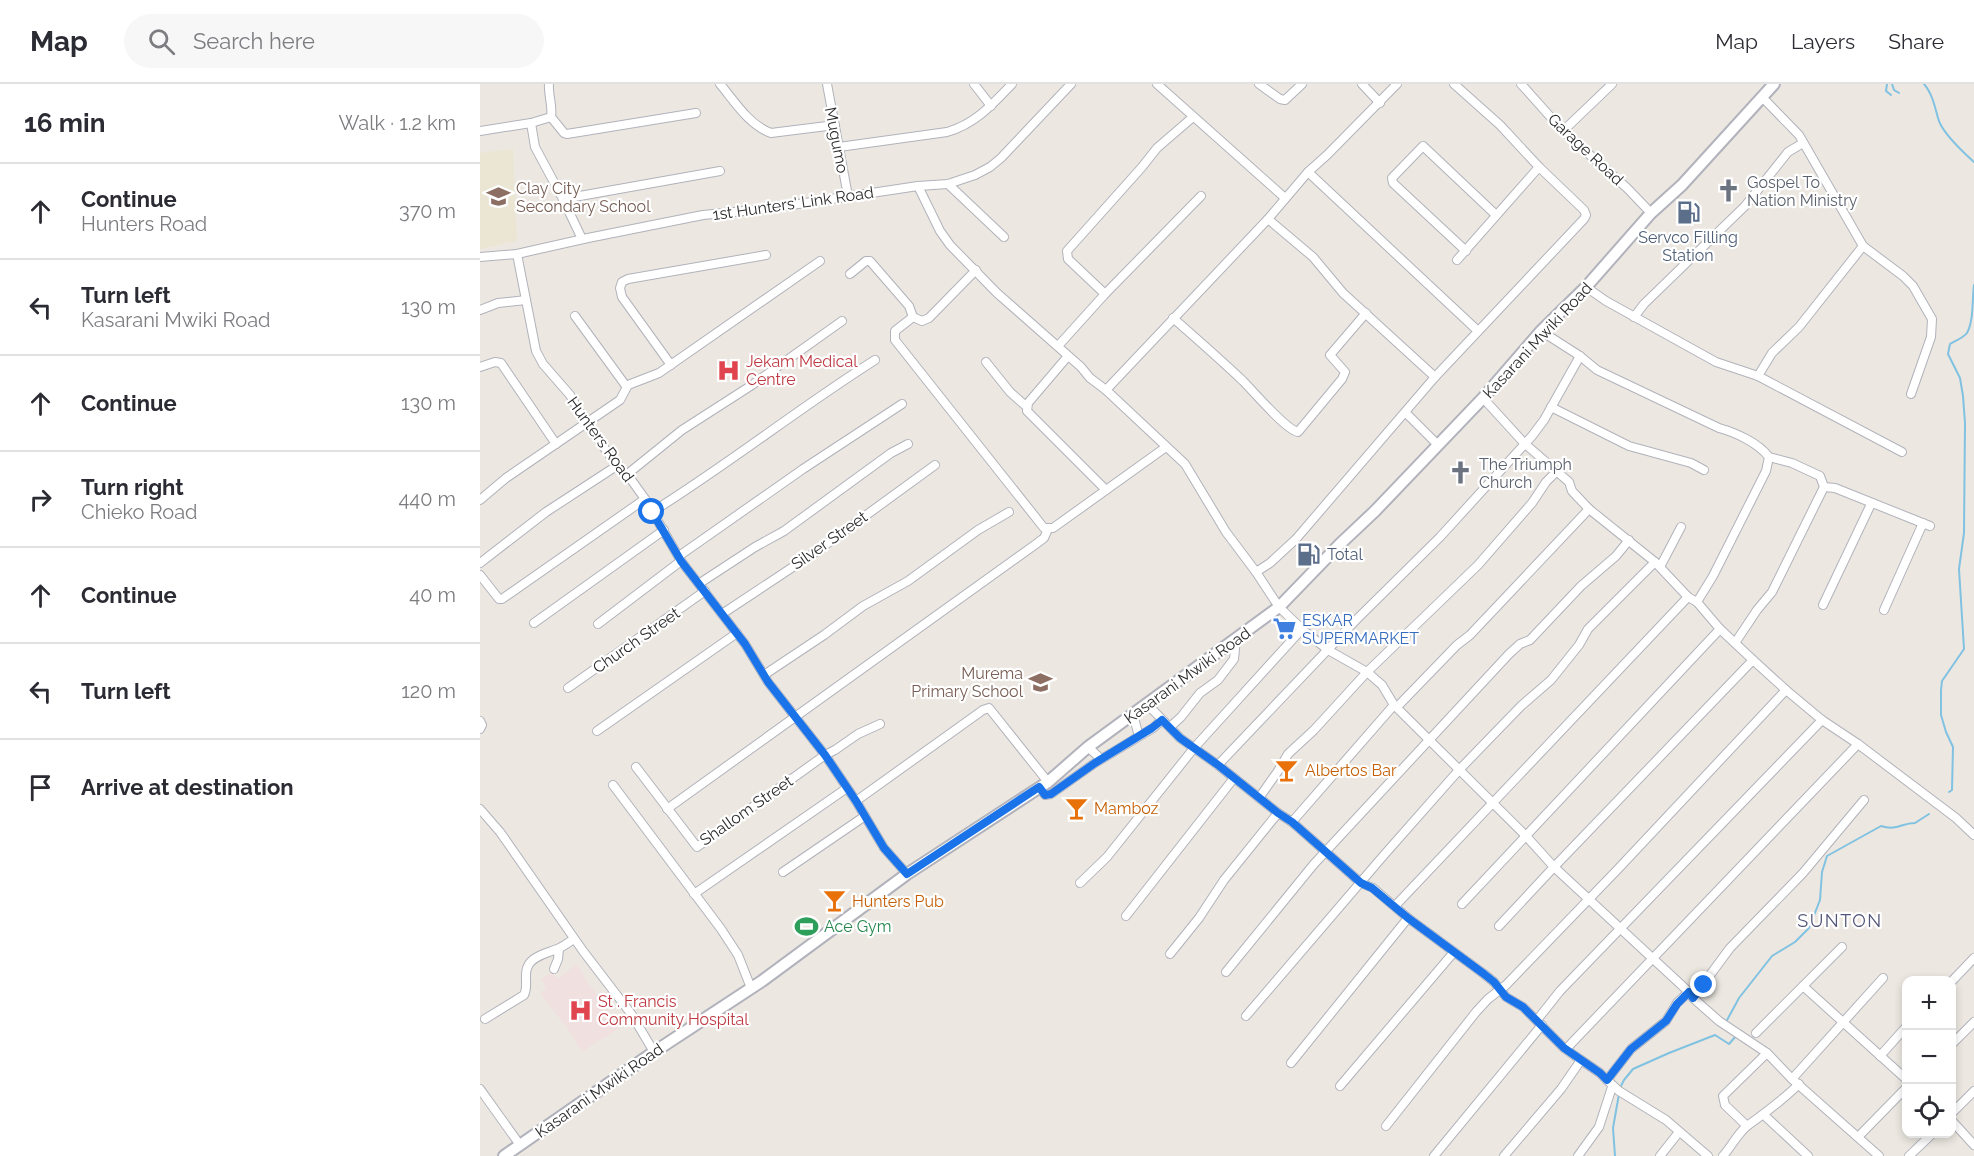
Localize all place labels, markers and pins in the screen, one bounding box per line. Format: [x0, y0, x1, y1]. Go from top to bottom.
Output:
place label: Gospel To Nation Ministry [1747, 173, 1858, 210]
church icon: Gospel To Nation Ministry [1716, 178, 1742, 204]
place label: Clay City Secondary School [516, 179, 651, 216]
school or university icon: Clay City Secondary School [485, 184, 511, 210]
fuel station icon: Servco Filling Station [1675, 199, 1701, 225]
place label: Servco Filling Station [1638, 228, 1738, 265]
place label: Jekam Medical Centre [746, 352, 858, 389]
hospital icon: Jekam Medical Centre [715, 357, 741, 383]
place label: The Triumph Church [1479, 455, 1572, 492]
church icon: The Triumph Church [1448, 460, 1474, 486]
fuel station icon: Total [1296, 541, 1322, 567]
place label: Total [1327, 545, 1363, 564]
place label: ESKAR SUPERMARKET [1302, 611, 1419, 648]
supermarket icon: ESKAR SUPERMARKET [1271, 616, 1297, 642]
place label: Murema Primary School [911, 664, 1024, 701]
school or university icon: Murema Primary School [1028, 669, 1054, 695]
bar icon: Albertos Bar [1274, 757, 1300, 783]
place label: Albertos Bar [1305, 761, 1397, 780]
bar icon: Mamboz [1063, 795, 1089, 821]
place label: Mamboz [1094, 799, 1159, 818]
bar icon: Hunters Pub [821, 888, 847, 914]
place label: Hunters Pub [852, 892, 944, 911]
sports icon: Ace Gym [793, 913, 819, 939]
place label: Ace Gym [824, 917, 891, 936]
place label: St . Francis Community Hospital [598, 992, 749, 1029]
hospital icon: St . Francis Community Hospital [567, 997, 593, 1023]

